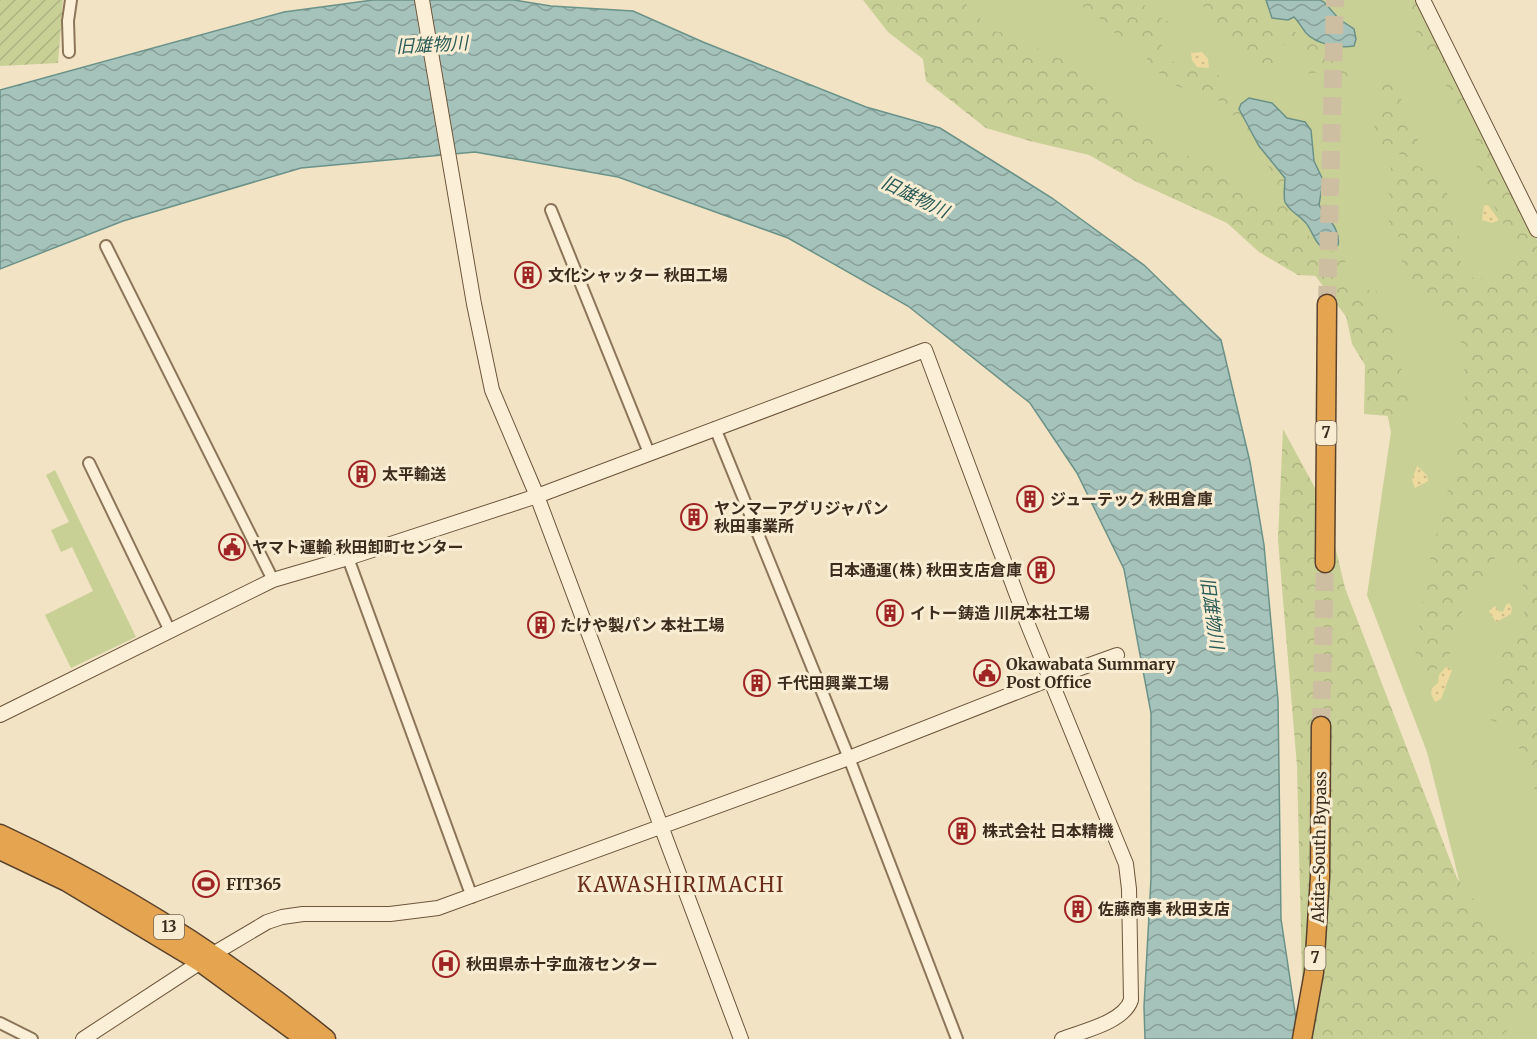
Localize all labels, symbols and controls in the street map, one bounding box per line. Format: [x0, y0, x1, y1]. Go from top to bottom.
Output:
water label: 旧雄物川 [395, 31, 471, 58]
water label: 旧雄物川 [878, 170, 954, 224]
building icon: 文化シャッター 秋田工場 [513, 260, 543, 290]
place label: 文化シャッター 秋田工場 [548, 265, 728, 285]
road number: 7 [1316, 421, 1336, 445]
building icon: 太平輸送 [347, 459, 377, 489]
place label: 太平輸送 [382, 464, 446, 484]
building icon: ジューテック 秋田倉庫 [1015, 484, 1045, 514]
place label: ジューテック 秋田倉庫 [1050, 489, 1213, 509]
place label: ヤンマーアグリジャパン 秋田事業所 [714, 498, 889, 536]
building icon: ヤンマーアグリジャパン 秋田事業所 [679, 502, 709, 532]
public building icon: ヤマト運輸 秋田卸町センター [217, 532, 247, 562]
place label: ヤマト運輸 秋田卸町センター [252, 537, 464, 557]
building icon: 日本通運(株) 秋田支店倉庫 [1026, 555, 1056, 585]
place label: 日本通運(株) 秋田支店倉庫 [828, 560, 1022, 580]
water label: 旧雄物川 [1196, 576, 1229, 652]
building icon: イトー鋳造 川尻本社工場 [875, 598, 905, 628]
place label: イトー鋳造 川尻本社工場 [910, 603, 1090, 623]
building icon: たけや製パン 本社工場 [526, 610, 556, 640]
place label: たけや製パン 本社工場 [560, 615, 725, 635]
place label: Okawabata Summary Post Office [1006, 654, 1176, 692]
public building icon: Okawabata Summary Post Office [972, 658, 1002, 688]
building icon: 千代田興業工場 [742, 668, 772, 698]
place label: 千代田興業工場 [777, 673, 889, 693]
street label: Akita-South Bypass [1308, 771, 1330, 924]
building icon: 株式会社 日本精機 [947, 816, 977, 846]
place label: 株式会社 日本精機 [982, 821, 1114, 841]
sports icon: FIT365 [191, 869, 221, 899]
district label: KAWASHIRIMACHI [577, 872, 785, 897]
place label: FIT365 [226, 874, 281, 894]
building icon: 佐藤商事 秋田支店 [1063, 894, 1093, 924]
place label: 佐藤商事 秋田支店 [1097, 899, 1230, 919]
road number: 13 [154, 915, 184, 939]
road number: 7 [1304, 946, 1326, 970]
hospital icon: 秋田県赤十字血液センター [431, 949, 461, 979]
place label: 秋田県赤十字血液センター [466, 954, 658, 974]

